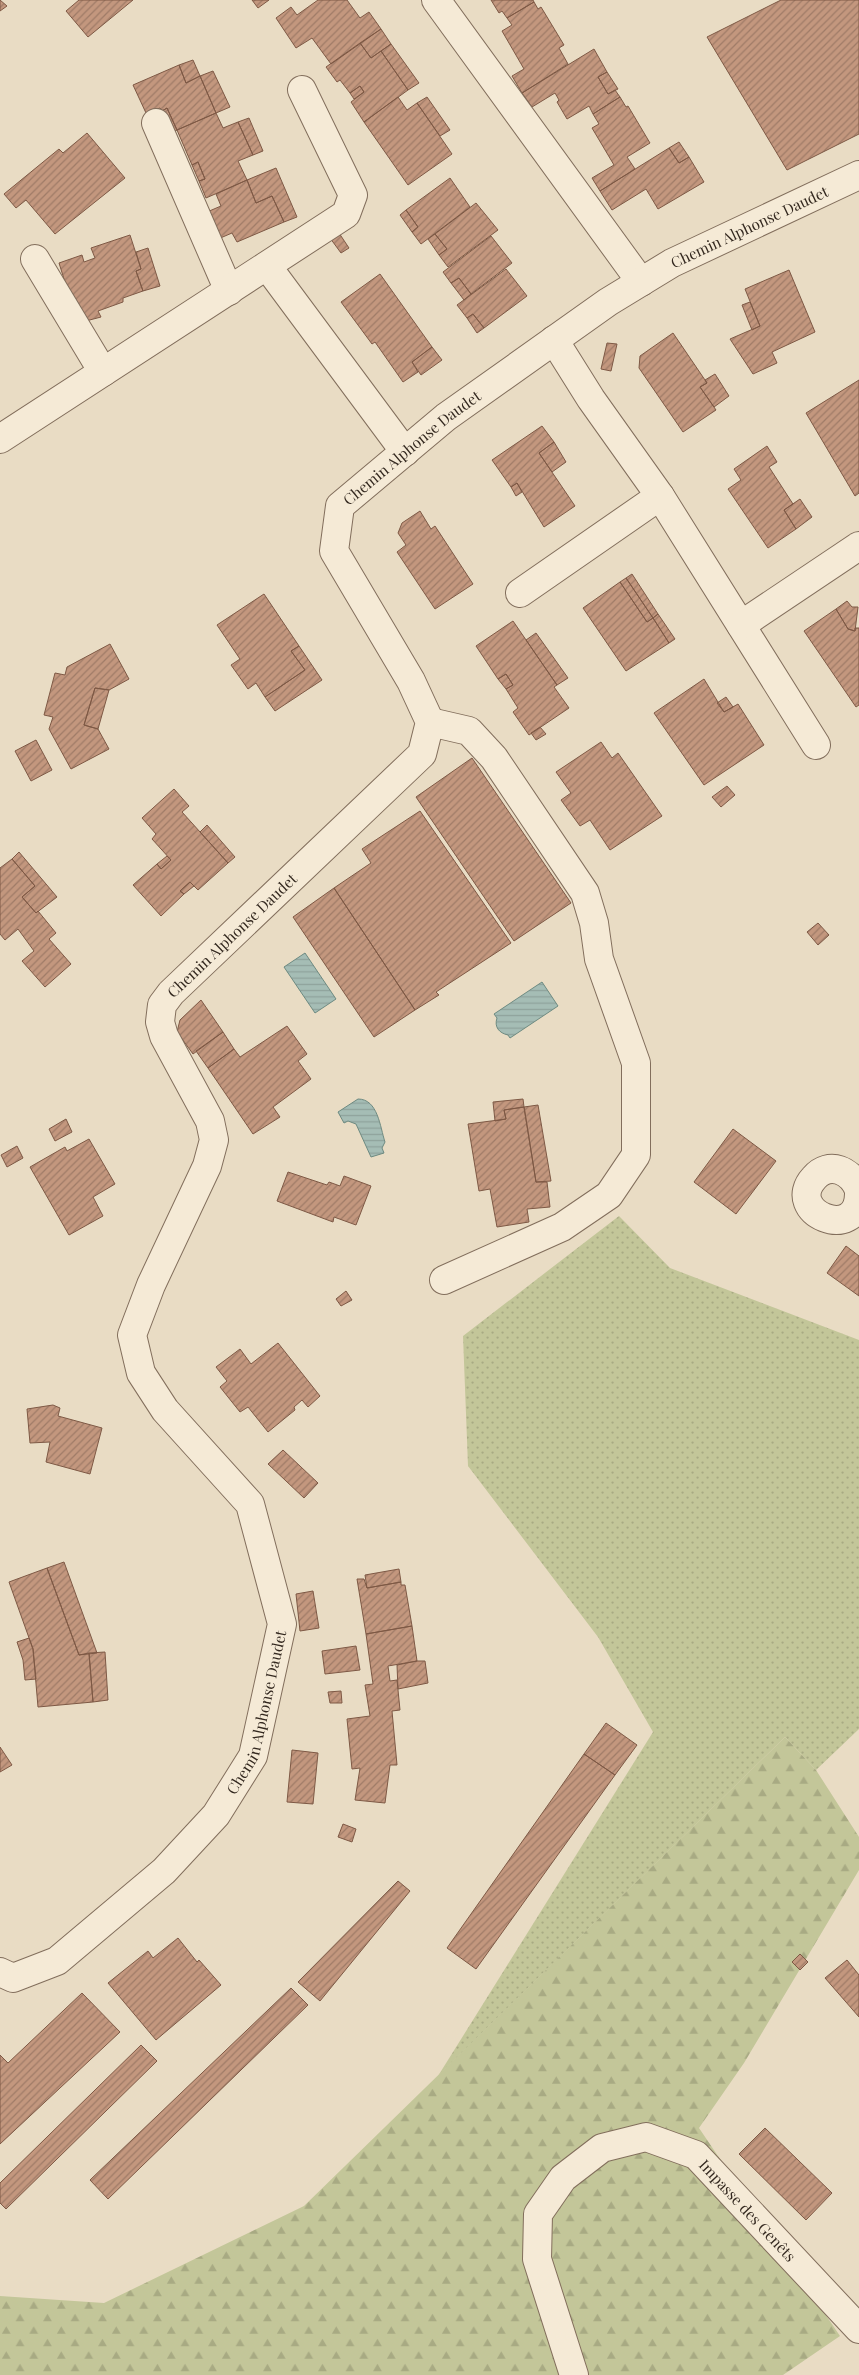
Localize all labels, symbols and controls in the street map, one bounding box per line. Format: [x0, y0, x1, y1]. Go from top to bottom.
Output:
street label: Chemin Alphonse Daudet [667, 181, 832, 272]
street label: Chemin Alphonse Daudet [339, 385, 485, 509]
street label: Chemin Alphonse Daudet [163, 868, 301, 1002]
street label: Chemin Alphonse Daudet [222, 1628, 291, 1798]
street label: Impasse des Genêts [695, 2155, 800, 2266]

